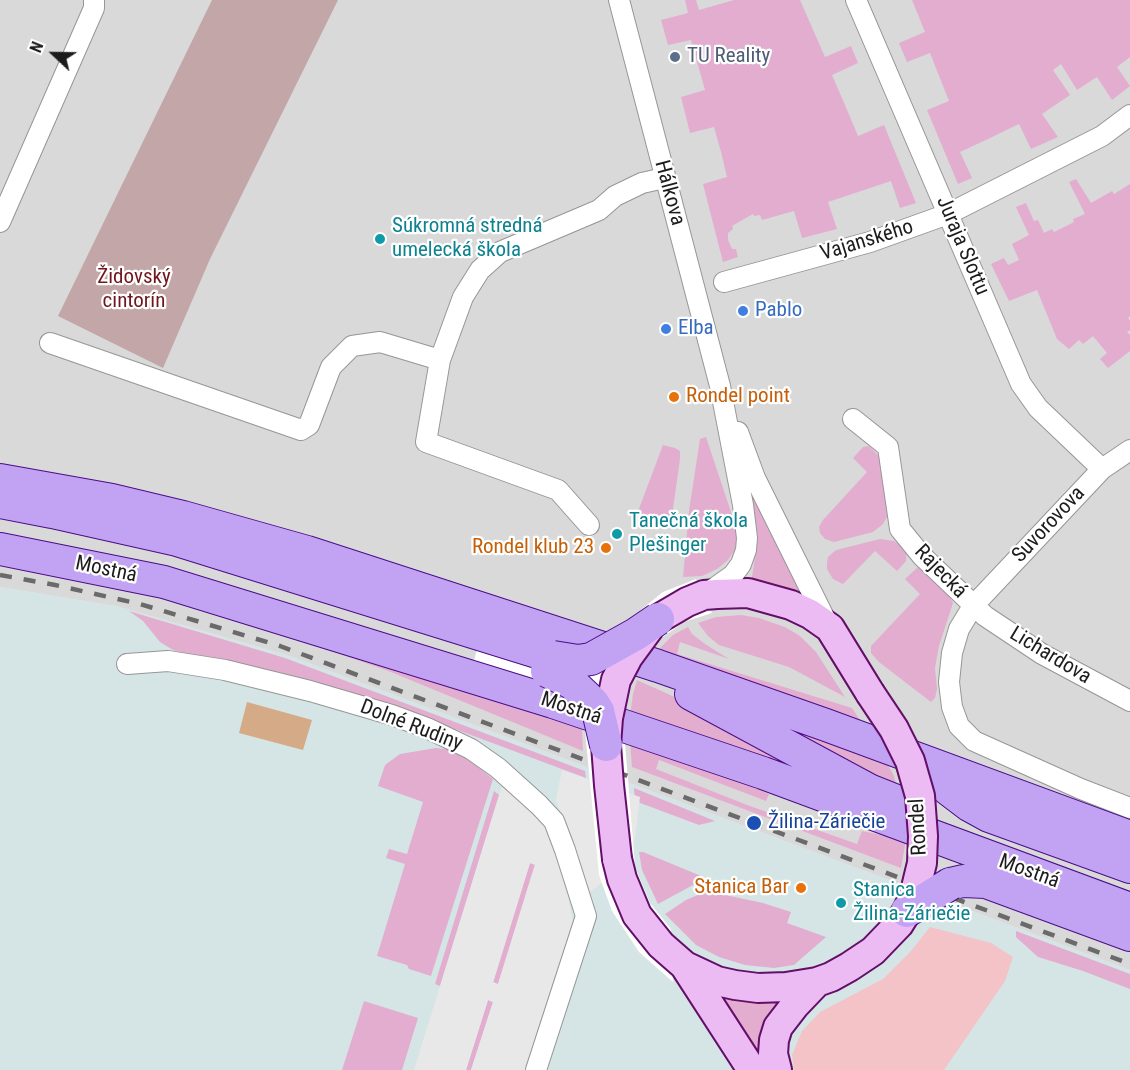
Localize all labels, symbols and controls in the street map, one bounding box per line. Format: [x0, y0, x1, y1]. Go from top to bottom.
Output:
north arrow [24, 24, 84, 84]
text: N [26, 39, 47, 55]
place label: TU Reality [687, 44, 770, 70]
marker: TU Reality [668, 50, 682, 64]
street label: Hálkova [648, 158, 690, 228]
street label: Juraja Slottu [930, 193, 994, 299]
place label: Súkromná stredná umelecká škola [392, 214, 543, 264]
street label: Vajanského [818, 215, 916, 267]
marker: Súkromná stredná umelecká škola [373, 232, 387, 246]
park label: Židovský cintorín [97, 265, 171, 315]
place label: Pablo [755, 298, 802, 324]
marker: Pablo [736, 304, 750, 318]
place label: Elba [678, 316, 714, 342]
marker: Elba [659, 322, 673, 336]
place label: Rondel point [686, 384, 790, 410]
marker: Rondel point [667, 390, 681, 404]
street label: Suvorovova [1007, 482, 1091, 568]
place label: Tanečná škola Plešinger [629, 509, 748, 559]
marker: Tanečná škola Plešinger [610, 527, 624, 541]
place label: Rondel klub 23 [472, 535, 594, 561]
street label: Rajecká [908, 540, 972, 604]
marker: Rondel klub 23 [599, 541, 613, 555]
street label: Mostná [73, 551, 139, 589]
street label: Lichardova [1005, 622, 1095, 690]
street label: Mostná [537, 687, 605, 731]
street label: Dolné Rudiny [356, 695, 466, 757]
street label: Rondel [905, 798, 933, 856]
place label: Žilina-Záriečie [768, 810, 885, 836]
marker: Žilina-Záriečie [745, 814, 763, 832]
street label: Mostná [995, 849, 1063, 895]
place label: Stanica Bar [694, 875, 789, 901]
place label: Stanica Žilina-Záriečie [853, 878, 970, 928]
marker: Stanica Bar [794, 881, 808, 895]
marker: Stanica Žilina-Záriečie [834, 896, 848, 910]

